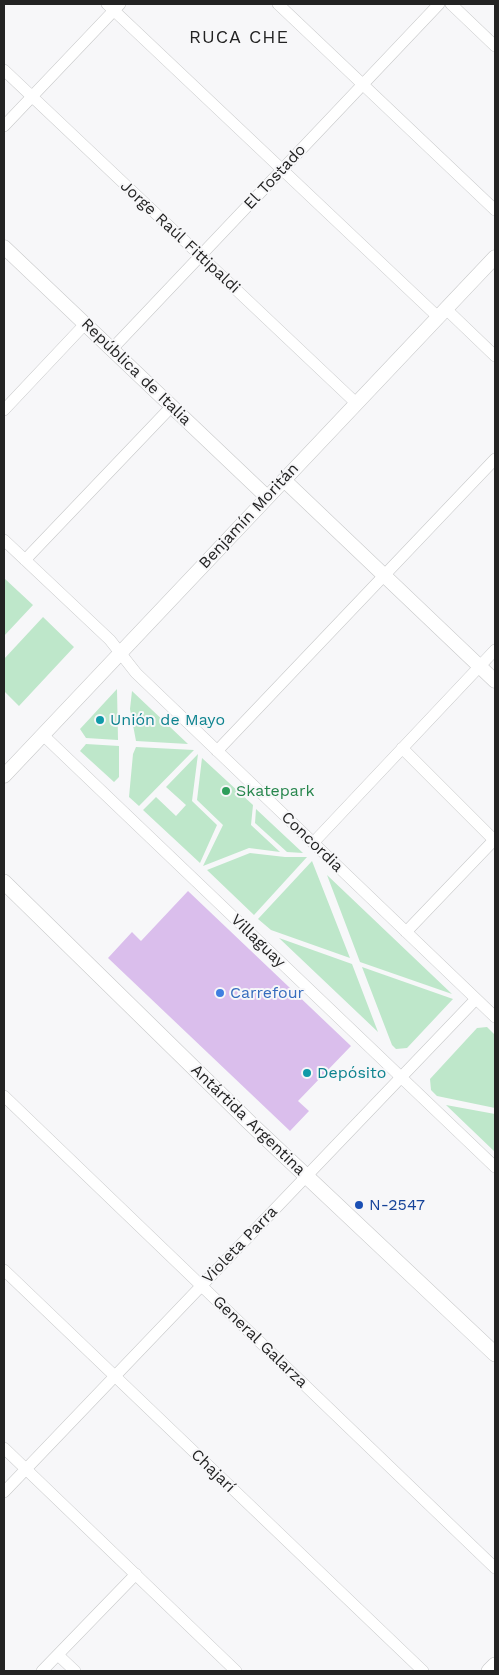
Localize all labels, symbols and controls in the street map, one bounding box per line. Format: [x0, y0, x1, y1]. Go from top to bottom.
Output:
district label: RUCA CHE [188, 27, 290, 49]
street label: El Tostado [240, 141, 310, 213]
street label: Jorge Raúl Fittipaldi [116, 177, 244, 297]
street label: República de Italia [77, 315, 195, 429]
street label: Benjamín Moritán [195, 459, 303, 573]
place label: Unión de Mayo [110, 710, 225, 730]
marker: Unión de Mayo [94, 714, 106, 726]
place label: Skatepark [236, 781, 315, 801]
marker: Skatepark [220, 785, 232, 797]
street label: Concordia [277, 808, 347, 876]
street label: Villaguay [227, 910, 289, 972]
place label: Carrefour [230, 983, 304, 1003]
marker: Carrefour [214, 987, 226, 999]
street label: Antártida Argentina [187, 1060, 309, 1180]
place label: Depósito [317, 1063, 386, 1083]
marker: Depósito [301, 1067, 313, 1079]
place label: N-2547 [369, 1195, 425, 1215]
marker: N-2547 [353, 1199, 365, 1211]
street label: Violeta Parra [198, 1202, 282, 1288]
street label: General Galarza [209, 1292, 311, 1392]
street label: Chajarí [187, 1445, 239, 1497]

